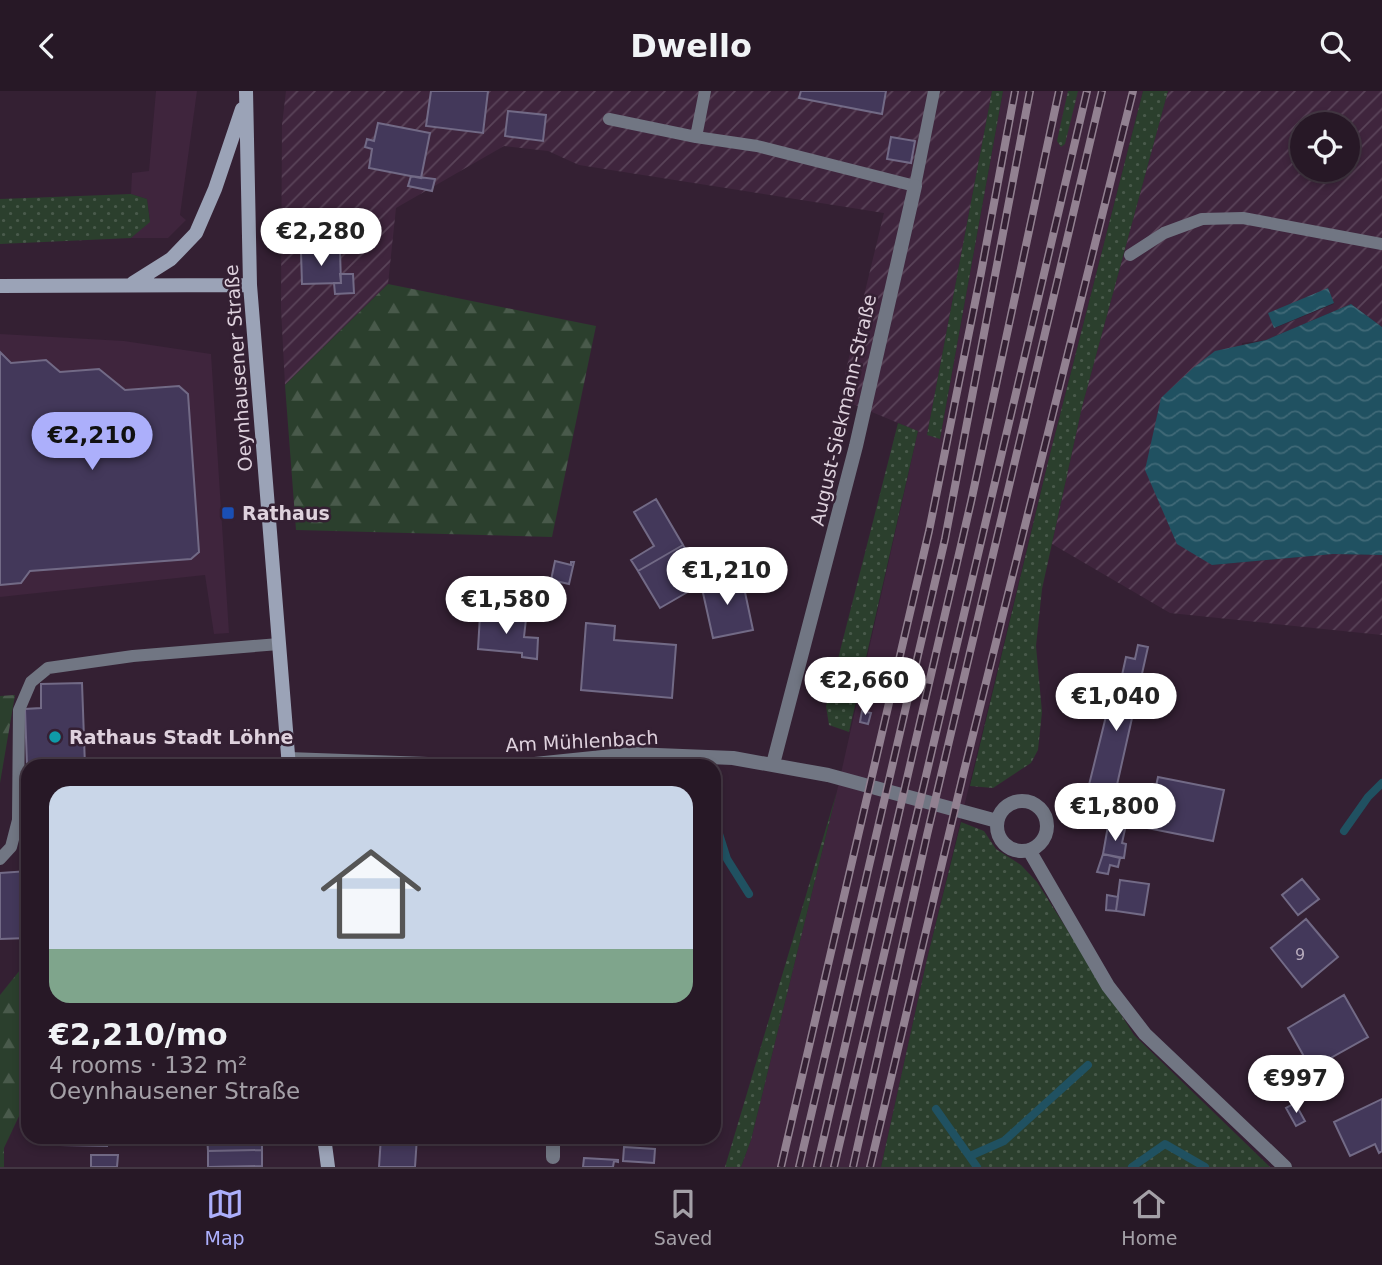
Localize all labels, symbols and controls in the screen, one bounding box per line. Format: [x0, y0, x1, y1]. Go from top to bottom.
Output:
icon: back [28, 27, 66, 65]
text: Dwello [630, 27, 752, 65]
icon: search [1316, 27, 1354, 65]
map controls [1290, 112, 1360, 182]
button: locate [1290, 112, 1360, 182]
pin: €2,280 [264, 209, 378, 268]
text: €2,280 [277, 218, 365, 244]
street label: Oeynhausener Straße [220, 264, 256, 472]
street label: August-Siekmann-Straße [806, 292, 880, 528]
pin: €2,210 [35, 413, 149, 472]
text: €2,210 [48, 422, 136, 448]
place label: Rathaus [242, 502, 330, 524]
marker: Rathaus [220, 505, 236, 521]
pin: €1,210 [670, 547, 784, 607]
text: €1,210 [683, 557, 771, 583]
pin: €1,580 [449, 577, 563, 636]
text: €1,580 [462, 586, 550, 612]
pin: €2,660 [808, 657, 922, 717]
text: €2,660 [821, 667, 909, 693]
pin: €1,040 [1059, 673, 1173, 733]
text: €1,040 [1072, 683, 1160, 709]
place label: Rathaus Stadt Löhne [69, 726, 293, 748]
street label: Am Mühlenbach [505, 726, 659, 756]
marker: Rathaus Stadt Löhne [47, 729, 63, 745]
pin: €1,800 [1058, 783, 1172, 843]
text: €1,800 [1071, 793, 1159, 819]
icon: home [308, 831, 434, 957]
house number: 9 [1295, 945, 1305, 964]
text: €2,210/mo [49, 1017, 228, 1052]
text: 4 rooms · 132 m² [49, 1052, 247, 1078]
pin: €997 [1255, 1055, 1337, 1115]
text: €997 [1264, 1065, 1328, 1091]
text: Oeynhausener Straße [49, 1078, 300, 1104]
tab: Map [205, 1185, 245, 1249]
tab: Saved [654, 1185, 712, 1249]
tab: Home [1121, 1185, 1177, 1249]

